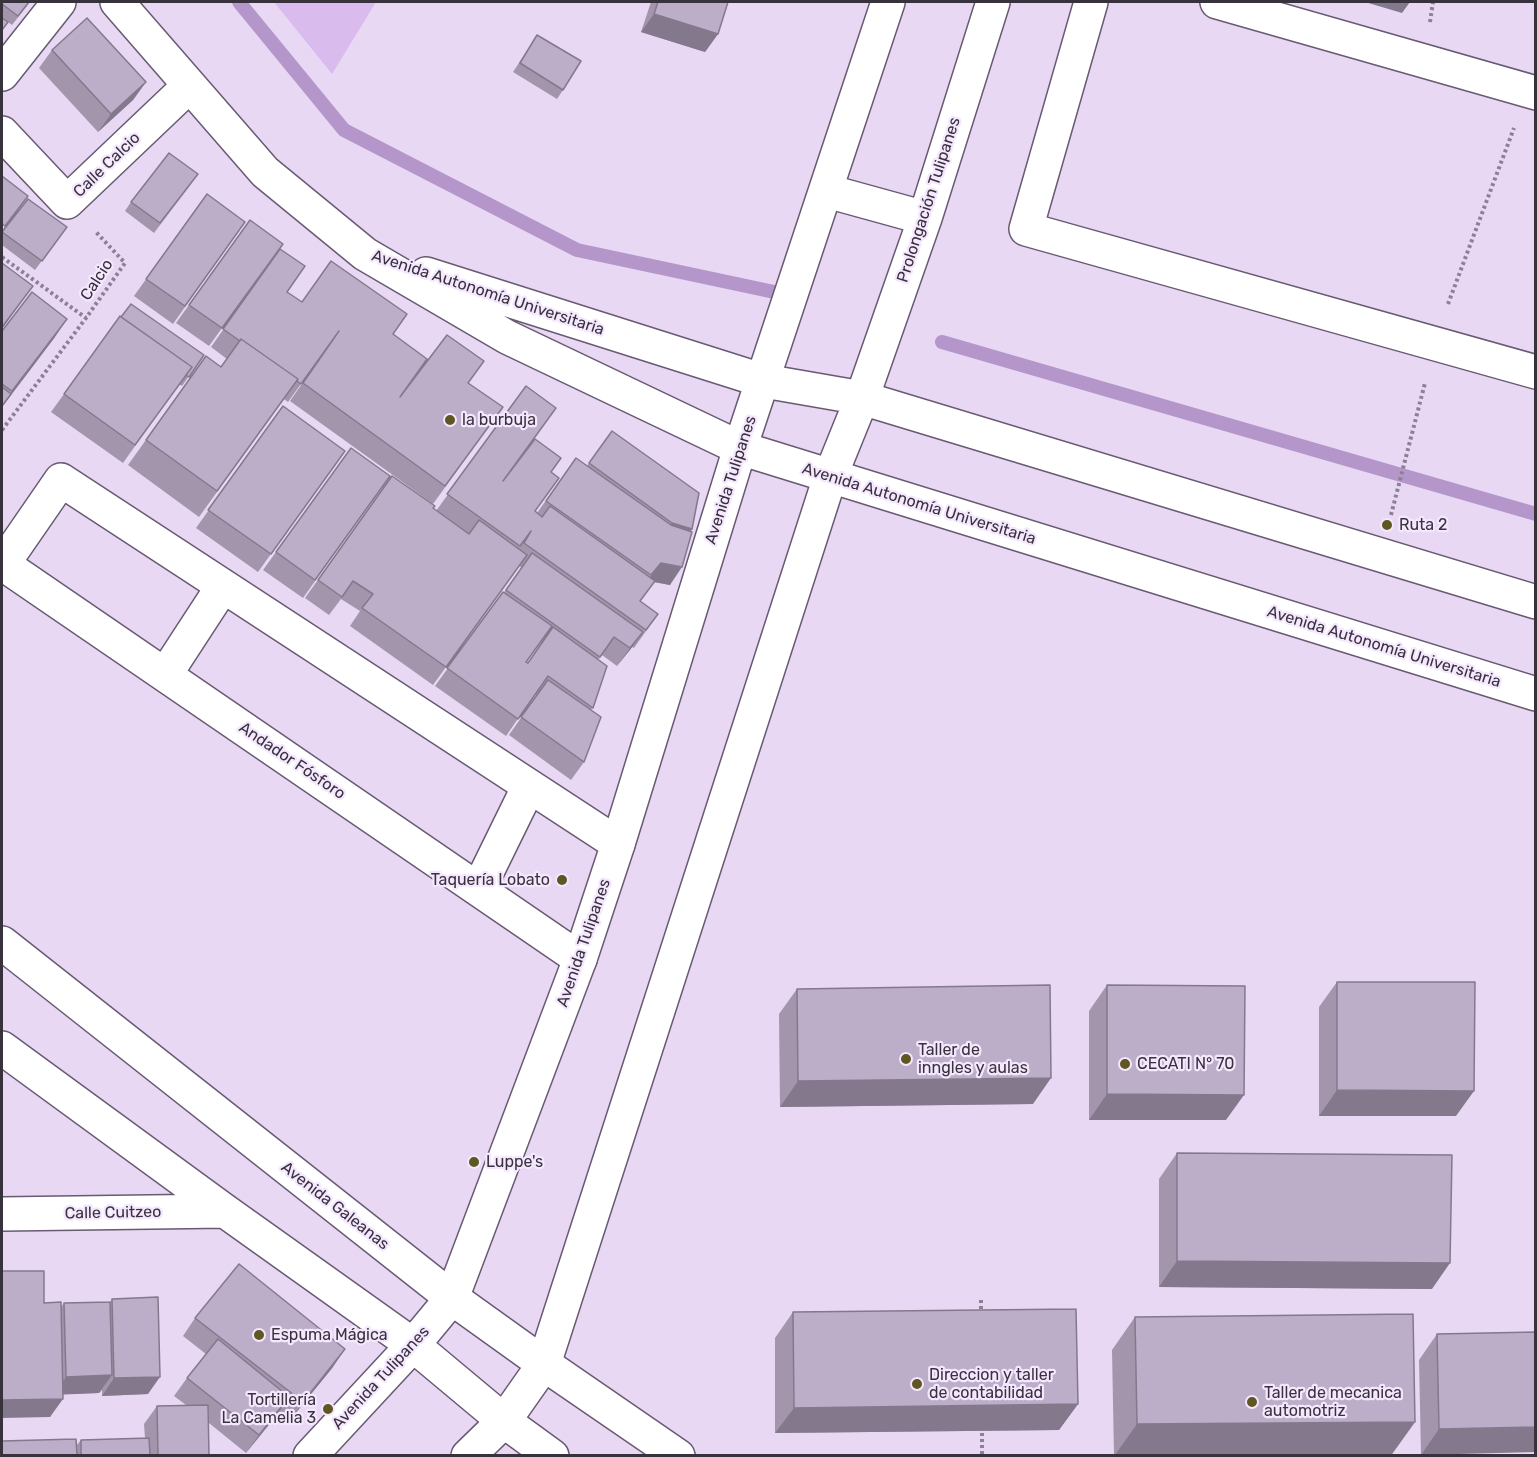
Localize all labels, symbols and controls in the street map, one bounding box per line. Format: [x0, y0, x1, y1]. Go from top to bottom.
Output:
street label: Prolongación Tulipanes [893, 115, 965, 285]
street label: Calle Calcio [70, 128, 144, 202]
street label: Avenida Autonomía Universitaria [369, 246, 607, 340]
street label: Calcio [77, 256, 117, 304]
place label: la burbuja [462, 410, 536, 430]
marker: la burbuja [443, 413, 457, 427]
street label: Avenida Tulipanes [701, 413, 761, 547]
street label: Avenida Autonomía Universitaria [800, 459, 1038, 549]
place label: Ruta 2 [1399, 515, 1448, 535]
marker: Ruta 2 [1380, 518, 1394, 532]
street label: Avenida Autonomía Universitaria [1265, 602, 1503, 692]
street label: Andador Fósforo [235, 718, 349, 804]
place label: Taquería Lobato [431, 870, 550, 890]
marker: Taquería Lobato [555, 873, 569, 887]
street label: Avenida Tulipanes [553, 876, 615, 1010]
place label: Taller de inngles y aulas [918, 1040, 1028, 1078]
marker: Taller de inngles y aulas [899, 1052, 913, 1066]
place label: CECATI N° 70 [1137, 1054, 1234, 1074]
marker: CECATI N° 70 [1118, 1057, 1132, 1071]
place label: Luppe's [486, 1152, 543, 1172]
marker: Luppe's [467, 1155, 481, 1169]
street label: Avenida Galeanas [277, 1158, 393, 1254]
street label: Calle Cuitzeo [64, 1203, 162, 1223]
street label: Avenida Tulipanes [328, 1322, 434, 1434]
place label: Espuma Mágica [271, 1325, 388, 1345]
marker: Espuma Mágica [252, 1328, 266, 1342]
place label: Direccion y taller de contabilidad [929, 1365, 1054, 1403]
marker: Direccion y taller de contabilidad [910, 1377, 924, 1391]
place label: Taller de mecanica automotriz [1264, 1383, 1402, 1421]
place label: Tortillería La Camelia 3 [221, 1390, 316, 1428]
marker: Taller de mecanica automotriz [1245, 1395, 1259, 1409]
marker: Tortillería La Camelia 3 [321, 1402, 335, 1416]

